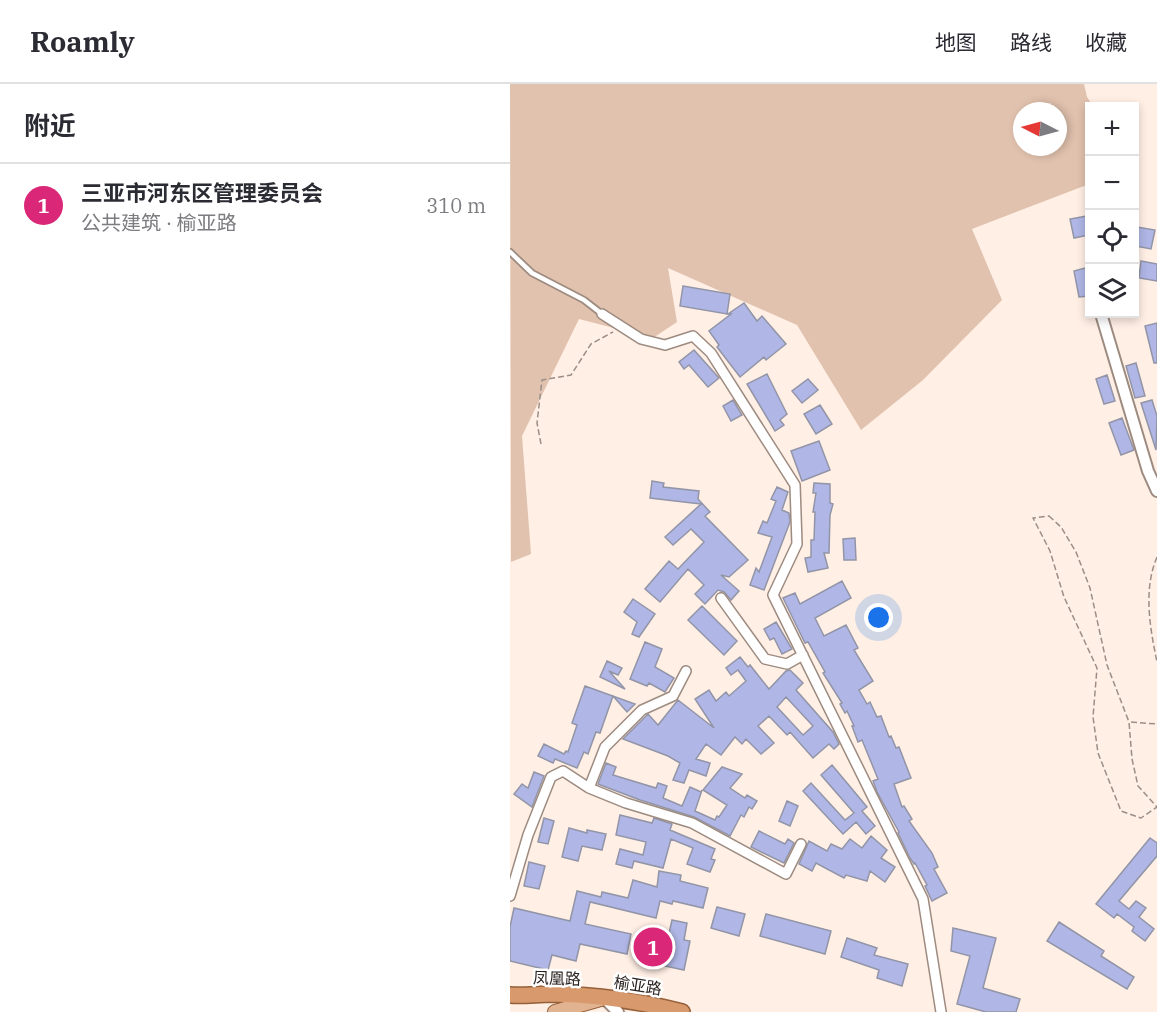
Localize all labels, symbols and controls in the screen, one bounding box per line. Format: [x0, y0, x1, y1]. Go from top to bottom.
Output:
text: Roamly [30, 23, 135, 60]
text: 地图 [935, 28, 977, 56]
text: 路线 [1010, 28, 1052, 56]
text: 收藏 [1085, 28, 1127, 56]
north arrow [1013, 102, 1067, 156]
map controls [1085, 102, 1139, 318]
button: + [1085, 102, 1139, 156]
text: 附近 [24, 108, 76, 142]
button: − [1085, 156, 1139, 210]
text: 三亚市河东区管理委员会 [81, 178, 323, 207]
text: 1 [38, 192, 50, 219]
text: 310 m [426, 192, 486, 219]
text: 公共建筑 · 榆亚路 [81, 209, 237, 236]
button: locate [1085, 210, 1139, 264]
button: layers [1085, 264, 1139, 318]
your location [864, 603, 893, 632]
pin: 1 [634, 924, 672, 970]
street label: 凤凰路 [533, 967, 581, 989]
street label: 榆亚路 [613, 971, 663, 999]

